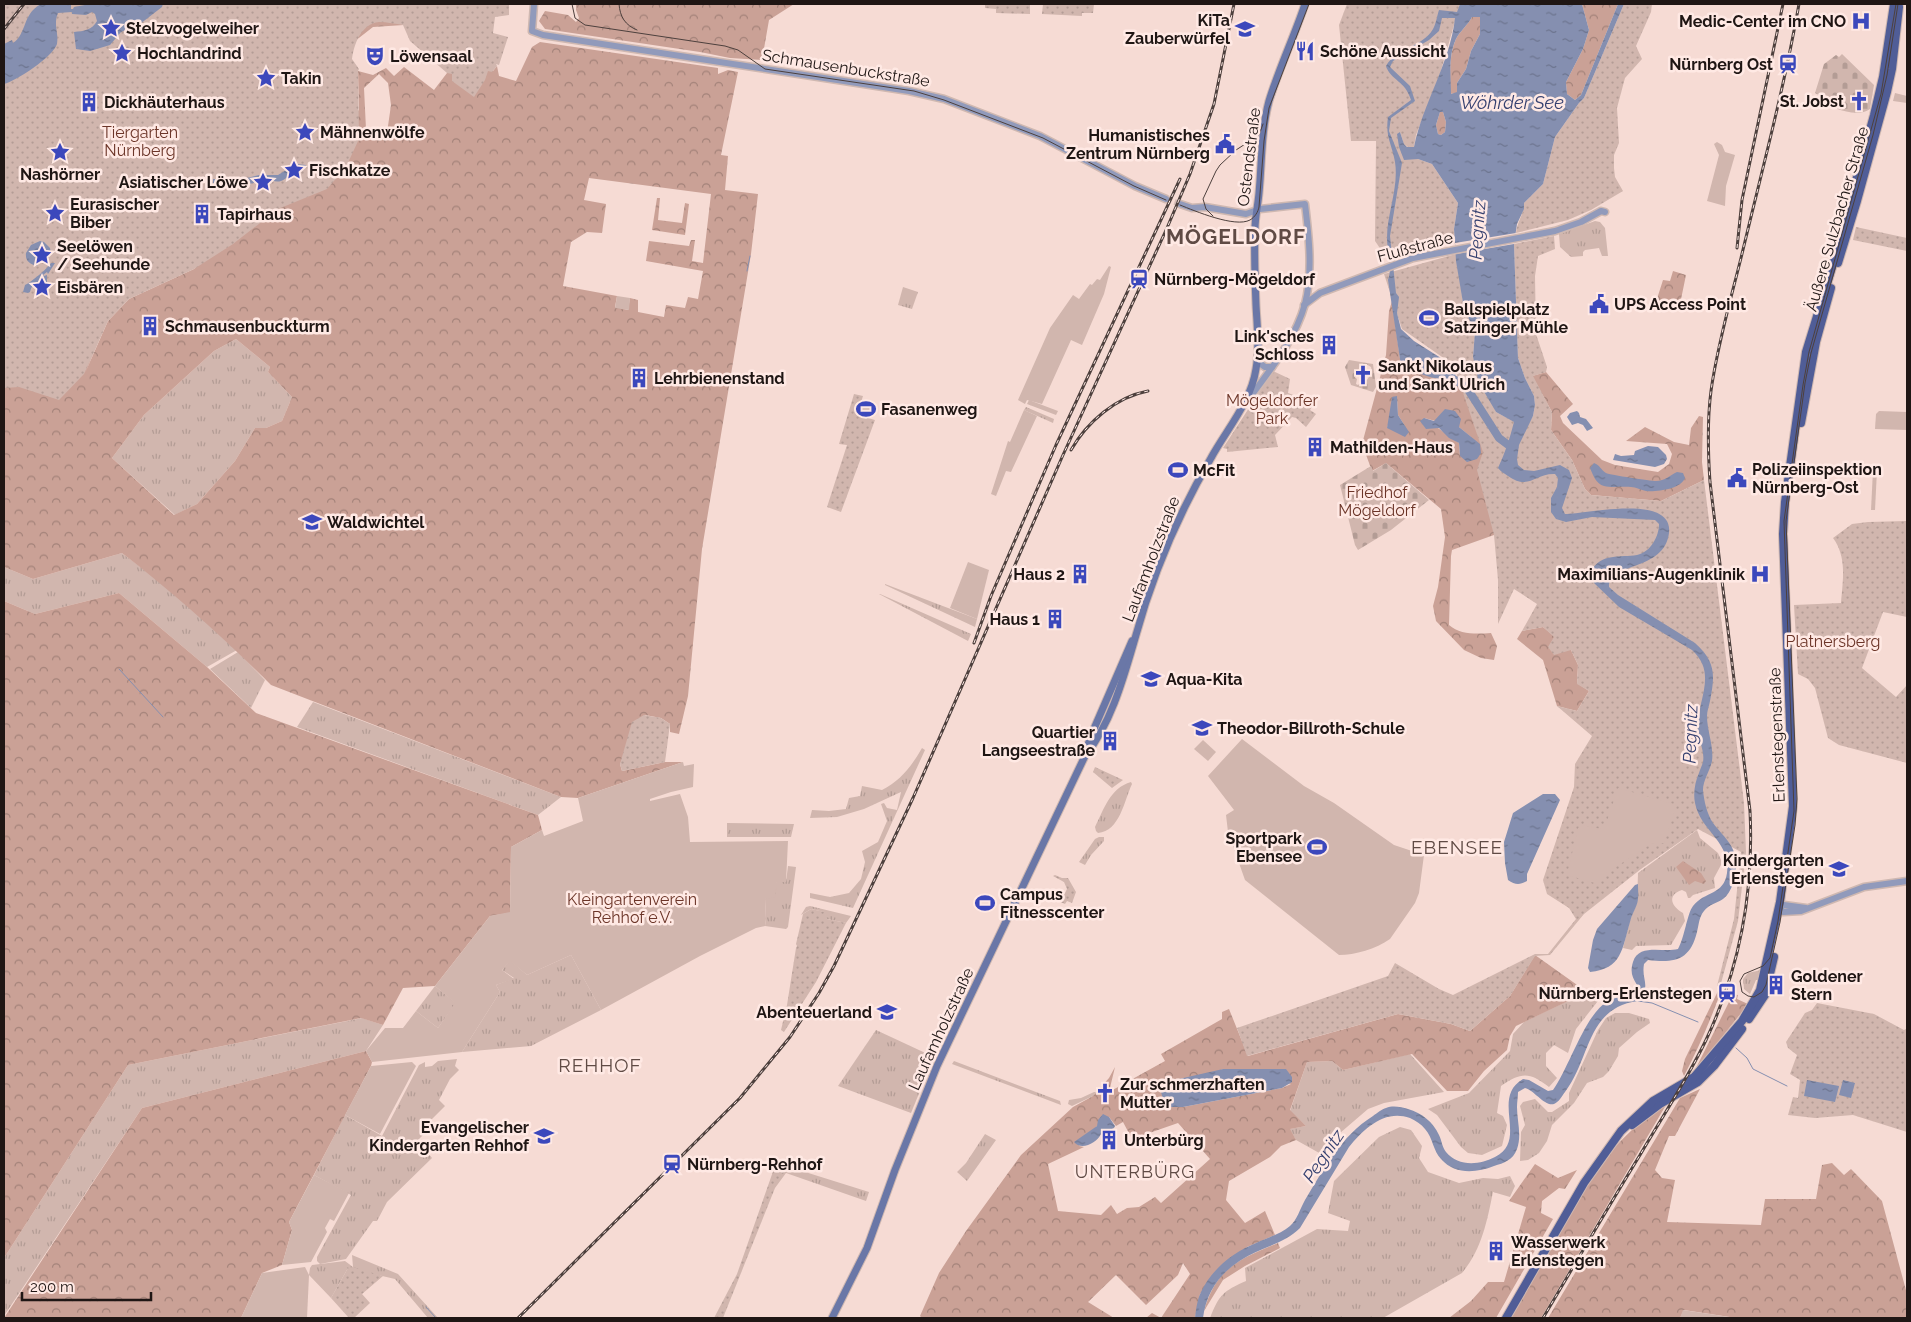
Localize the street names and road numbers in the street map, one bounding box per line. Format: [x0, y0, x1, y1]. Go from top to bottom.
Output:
street label: Schmausenbuckstraße [761, 45, 931, 91]
street label: Ostendstraße [1234, 107, 1264, 207]
street label: Äußere Sulzbacher Straße [1801, 124, 1873, 314]
street label: Flußstraße [1375, 228, 1455, 266]
street label: Laufamholzstraße [1118, 494, 1184, 624]
street label: Erlenstegenstraße [1765, 667, 1789, 803]
street label: Laufamholzstraße [904, 965, 978, 1093]

